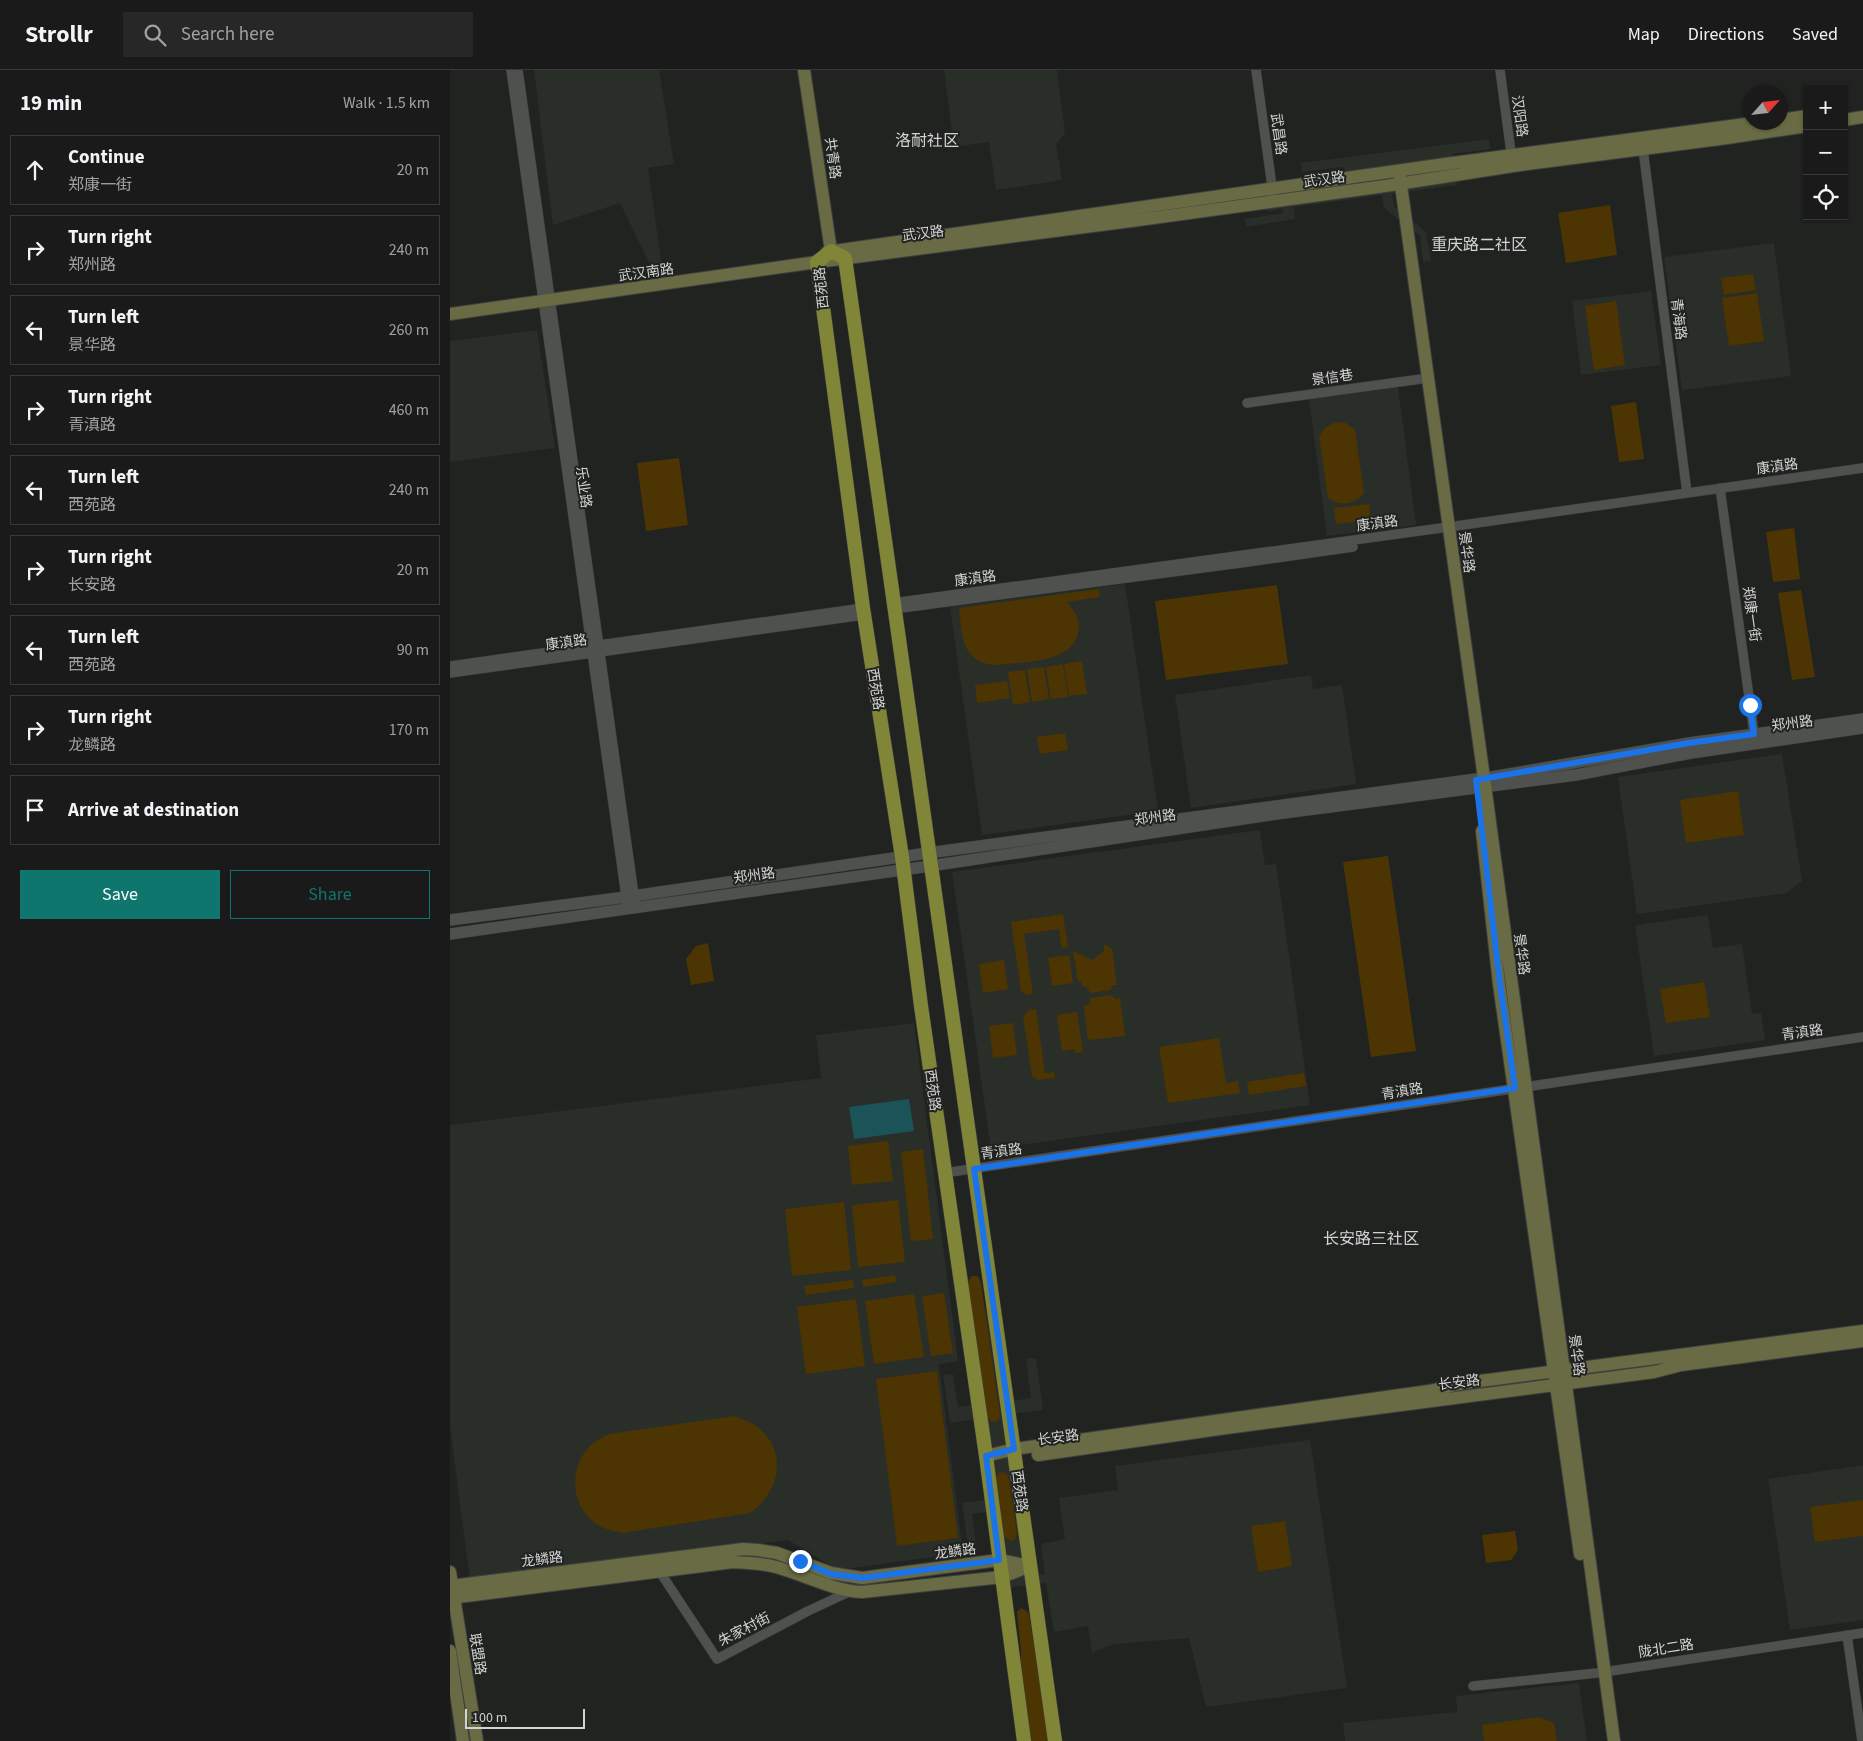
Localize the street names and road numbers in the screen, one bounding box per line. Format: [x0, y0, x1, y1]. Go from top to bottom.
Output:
street label: 汉阳路 [1506, 94, 1532, 138]
street label: 武昌路 [1265, 112, 1291, 156]
street label: 共青路 [819, 136, 845, 180]
street label: 武汉路 [1302, 167, 1346, 193]
street label: 武汉路 [901, 222, 945, 246]
street label: 武汉南路 [617, 259, 675, 287]
street label: 西苑路 [810, 266, 834, 310]
street label: 青海路 [1666, 297, 1690, 341]
street label: 景信巷 [1310, 365, 1354, 391]
street label: 康滇路 [1755, 454, 1799, 480]
street label: 乐业路 [570, 465, 596, 509]
street label: 康滇路 [1355, 511, 1399, 537]
street label: 景华路 [1453, 530, 1479, 574]
street label: 康滇路 [953, 566, 997, 592]
street label: 郑康一街 [1737, 585, 1765, 643]
street label: 康滇路 [544, 630, 588, 656]
street label: 西苑路 [862, 667, 888, 711]
street label: 郑州路 [1770, 711, 1814, 737]
street label: 郑州路 [1133, 805, 1177, 831]
street label: 郑州路 [732, 863, 776, 889]
street label: 景华路 [1508, 932, 1534, 976]
street label: 青滇路 [1780, 1020, 1824, 1046]
street label: 西苑路 [919, 1068, 945, 1112]
street label: 青滇路 [1380, 1079, 1424, 1105]
street label: 青滇路 [979, 1139, 1023, 1165]
street label: 景华路 [1563, 1333, 1589, 1377]
street label: 长安路 [1437, 1371, 1481, 1395]
street label: 长安路 [1036, 1425, 1080, 1451]
street label: 西苑路 [1006, 1469, 1032, 1513]
street label: 龙鳞路 [933, 1539, 977, 1565]
street label: 龙鳞路 [520, 1548, 564, 1572]
street label: 朱家村街 [715, 1608, 774, 1652]
street label: 联盟路 [464, 1632, 490, 1676]
street label: 陇北二路 [1637, 1635, 1695, 1663]

